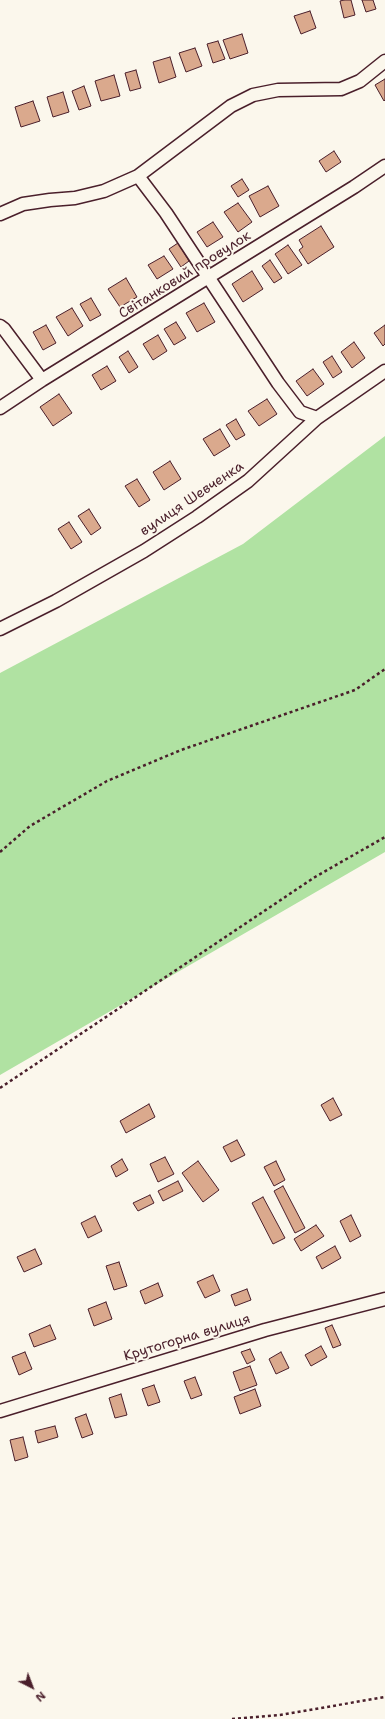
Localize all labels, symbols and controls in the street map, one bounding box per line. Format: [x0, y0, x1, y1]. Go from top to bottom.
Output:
street label: Світанковий провулок [116, 227, 254, 323]
street label: вулиця Шевченка [137, 458, 247, 540]
street label: Крутогорна вулиця [122, 1311, 252, 1365]
north arrow [12, 1667, 52, 1707]
text: N [32, 1688, 49, 1705]

